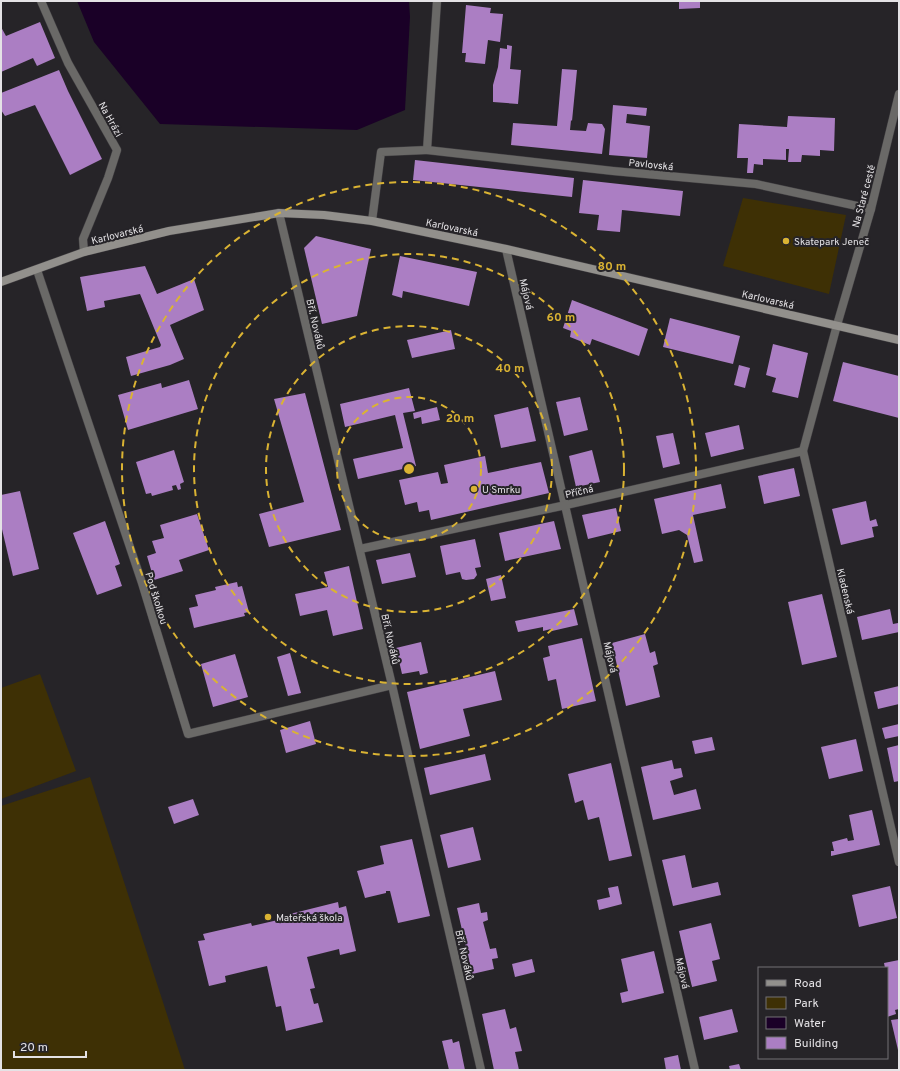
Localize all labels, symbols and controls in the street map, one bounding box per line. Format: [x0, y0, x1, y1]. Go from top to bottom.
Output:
street label: Na Hrázi [95, 100, 125, 140]
street label: Pavlovská [628, 157, 674, 174]
street label: Na Staré cestě [850, 163, 879, 229]
street label: Karlovarská [424, 217, 479, 240]
street label: Karlovarská [90, 223, 145, 248]
marker: Skatepark Jeneč [781, 236, 791, 246]
place label: Skatepark Jeneč [794, 236, 869, 249]
text: 80 m [598, 259, 626, 275]
street label: Májová [516, 277, 535, 311]
street label: Karlovarská [740, 288, 795, 313]
street label: Bří. Nováků [302, 298, 327, 351]
text: 60 m [547, 310, 575, 326]
text: 40 m [495, 361, 525, 377]
text: 20 m [446, 411, 474, 427]
centre of rings [402, 462, 416, 476]
street label: Příčná [564, 483, 595, 502]
marker: U Smrku [469, 484, 479, 494]
place label: U Smrku [482, 484, 520, 497]
street label: Kladenská [833, 567, 856, 616]
street label: Pod školkou [141, 571, 170, 626]
street label: Bří. Nováků [377, 613, 402, 666]
street label: Májová [600, 640, 619, 674]
marker: Mateřská škola [263, 912, 273, 922]
place label: Mateřská škola [276, 912, 342, 925]
street label: Bří. Nováků [451, 929, 476, 982]
street label: Májová [672, 956, 691, 990]
legend [758, 967, 888, 1059]
text: Road [794, 976, 822, 992]
text: Park [794, 996, 819, 1012]
text: Water [794, 1016, 826, 1032]
scale bar [14, 1033, 86, 1059]
text: Building [794, 1036, 838, 1052]
text: 20 m [20, 1040, 48, 1056]

